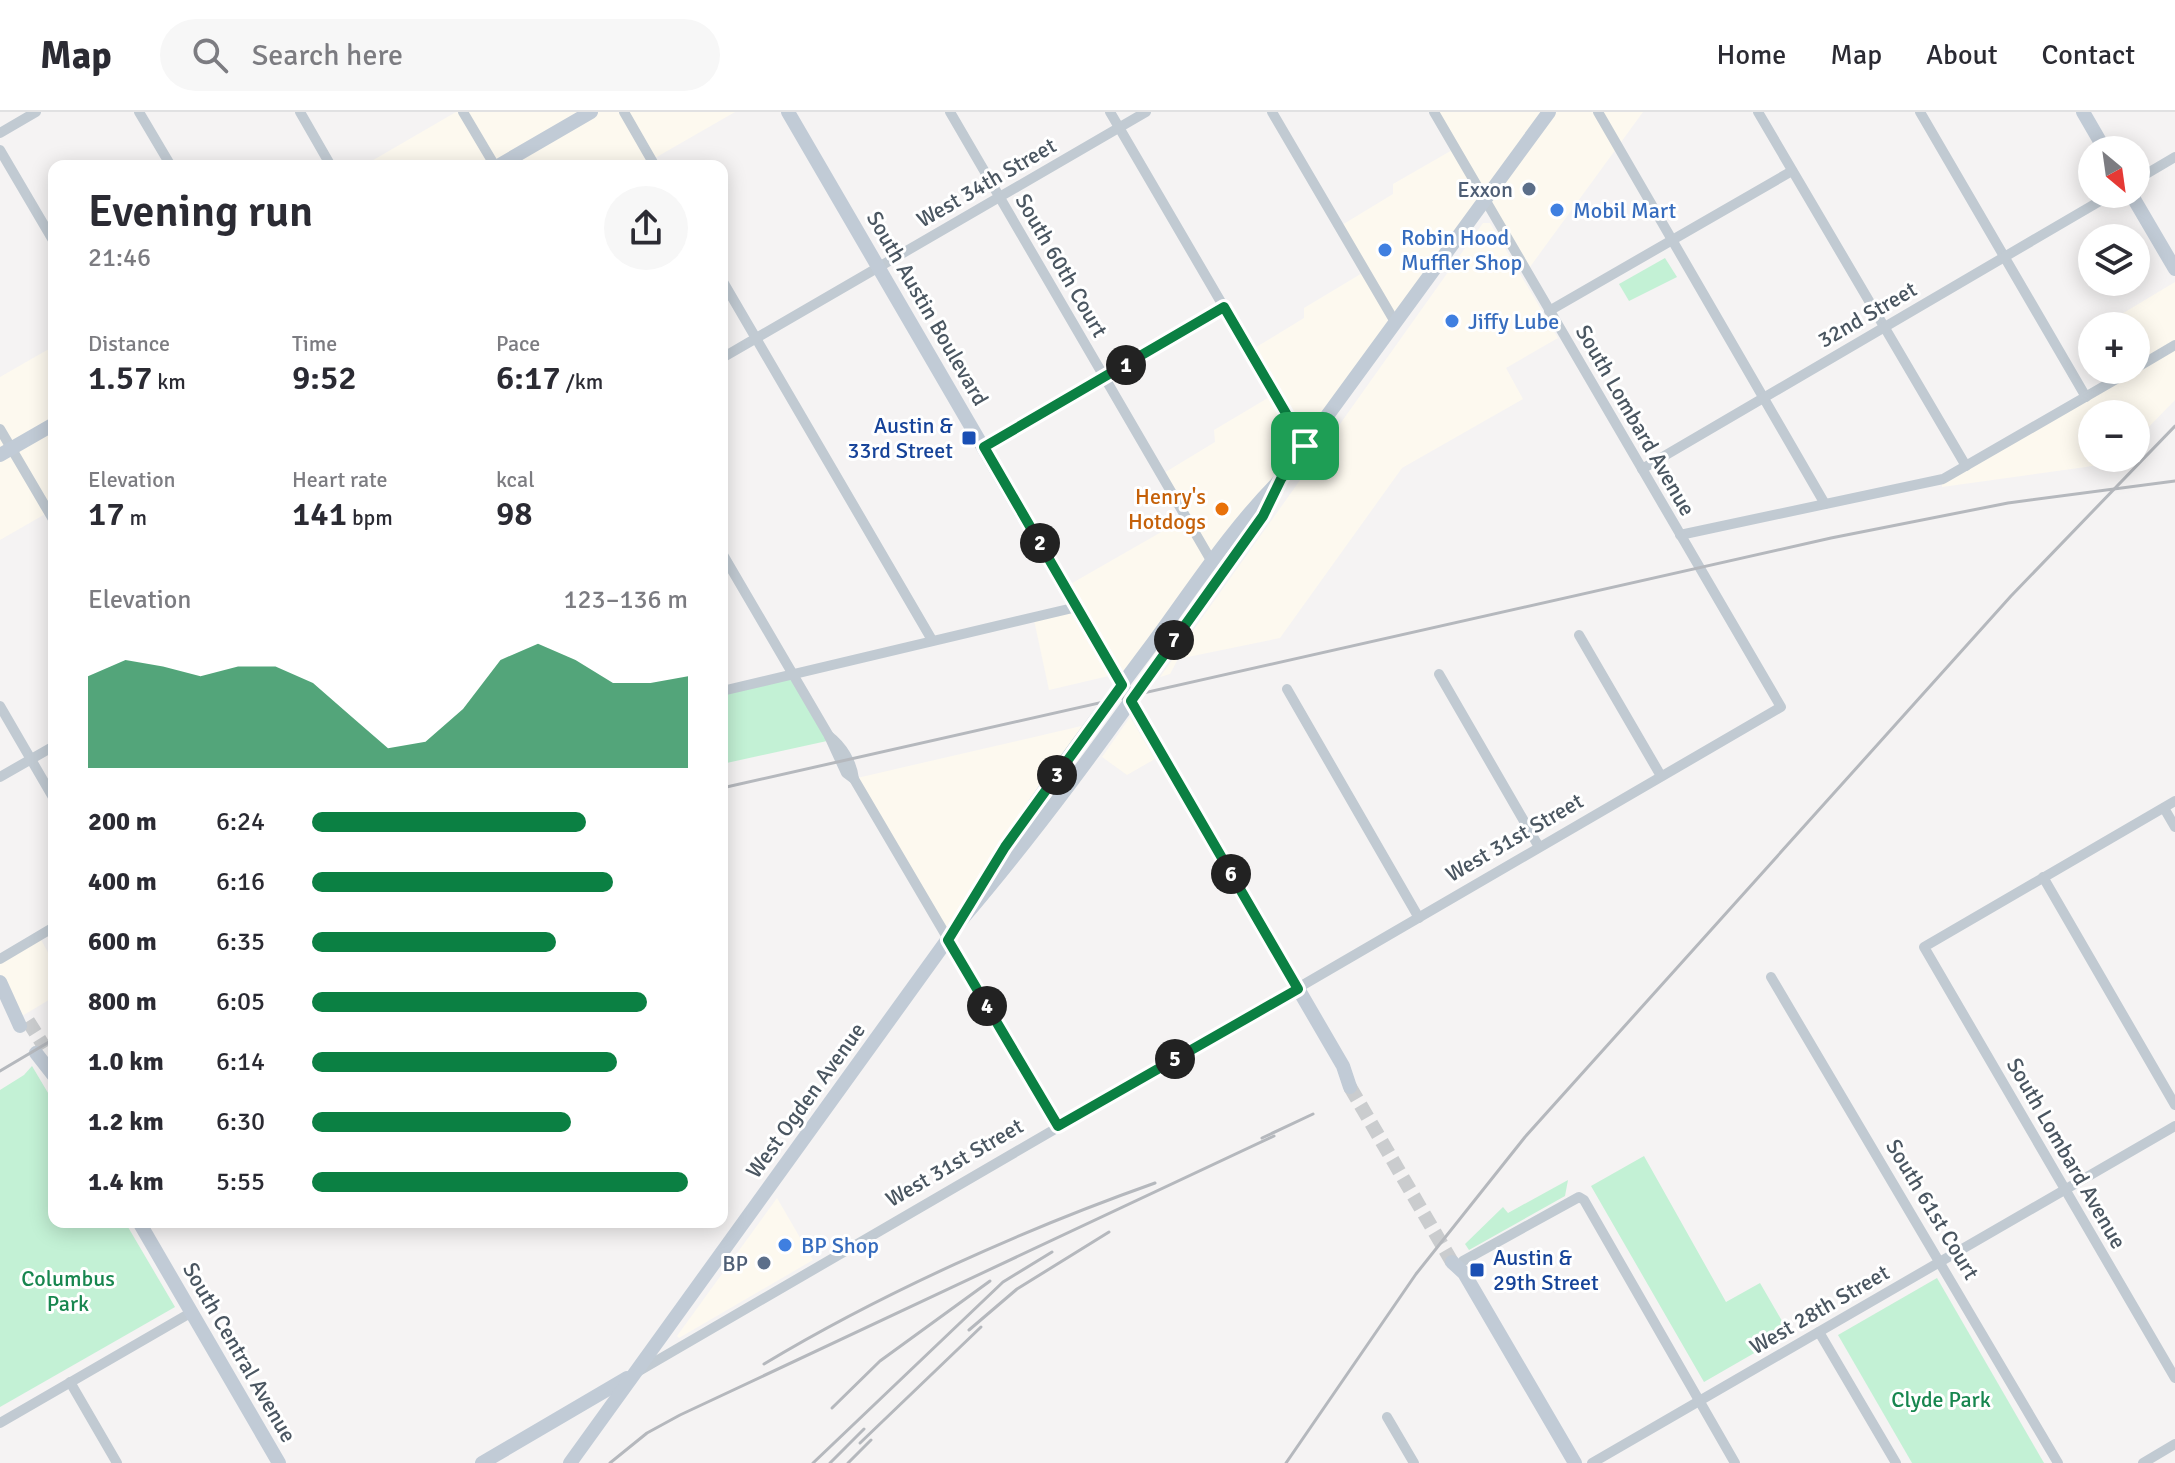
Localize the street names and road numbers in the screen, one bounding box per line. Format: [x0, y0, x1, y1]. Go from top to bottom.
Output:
street label: West 34th Street [912, 131, 1061, 233]
street label: South 60th Court [1010, 189, 1114, 342]
street label: South Austin Boulevard [861, 206, 994, 410]
street label: 32nd Street [1813, 275, 1922, 354]
street label: South Lombard Avenue [1570, 320, 1701, 521]
street label: West 31st Street [1441, 787, 1588, 888]
street label: West Ogden Avenue [740, 1017, 871, 1183]
street label: South Lombard Avenue [2001, 1053, 2132, 1254]
street label: West 31st Street [881, 1112, 1028, 1213]
street label: South 61st Court [1880, 1134, 1985, 1285]
street label: South Central Avenue [177, 1257, 302, 1447]
street label: West 28th Street [1745, 1258, 1894, 1360]

